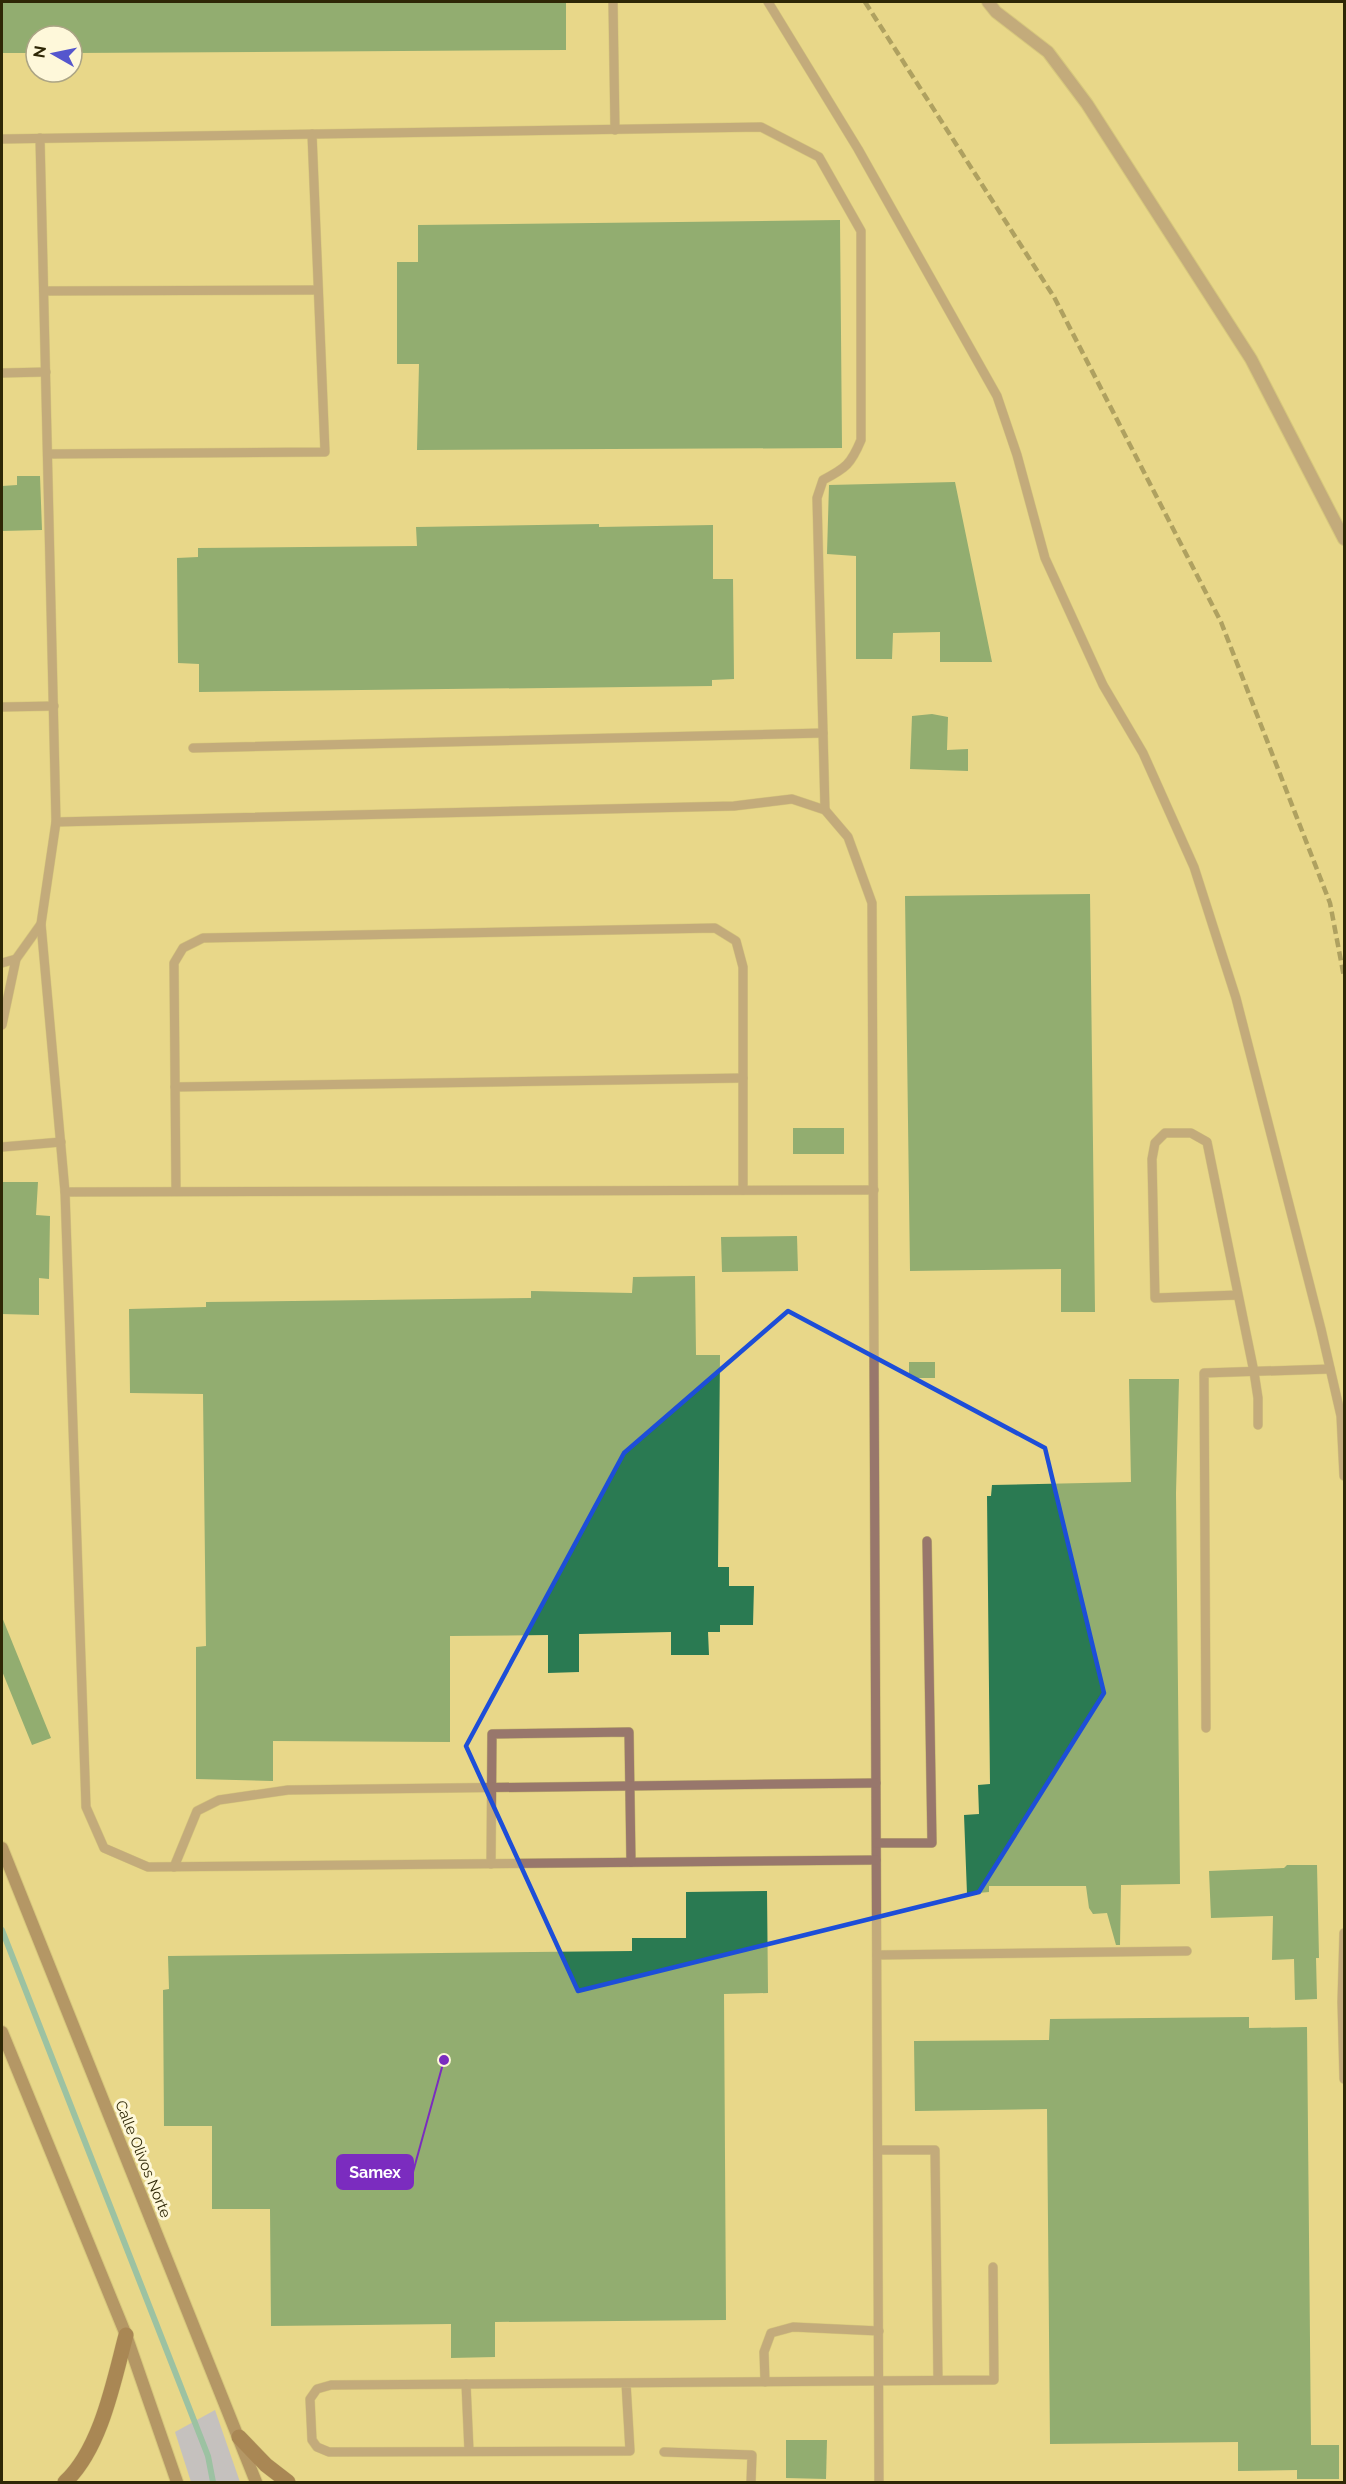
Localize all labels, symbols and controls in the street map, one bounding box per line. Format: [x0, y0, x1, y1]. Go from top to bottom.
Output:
north arrow [24, 24, 84, 84]
text: N [29, 44, 50, 59]
street label: Calle Olivos Norte [111, 2098, 175, 2220]
callout: Samex [337, 2155, 413, 2189]
text: Samex [349, 2163, 401, 2182]

